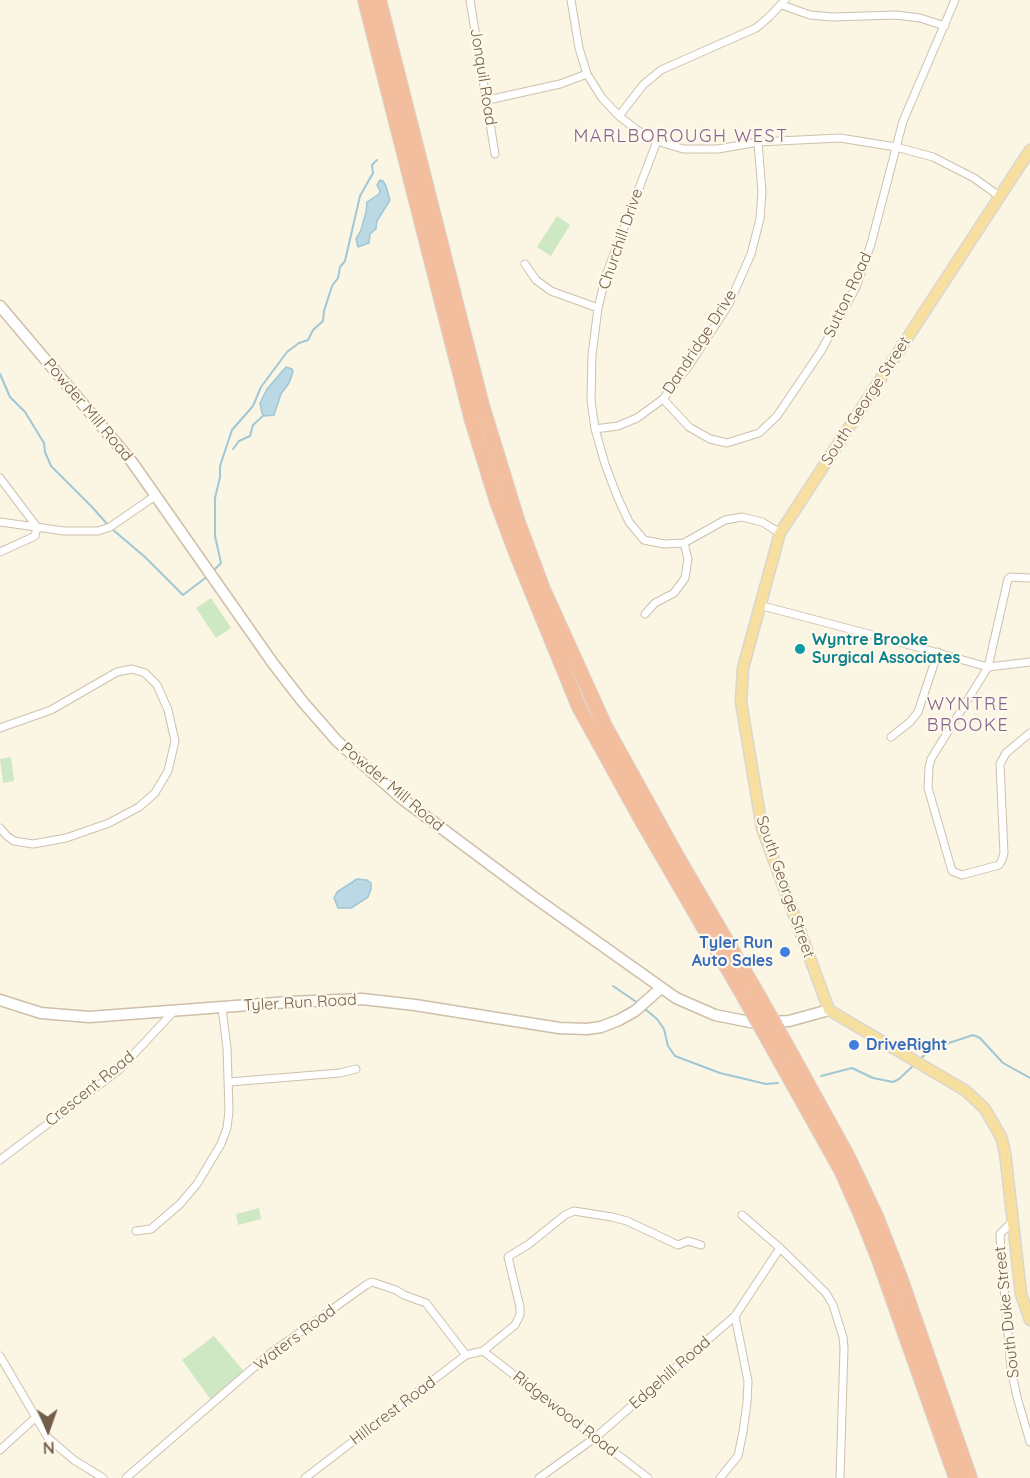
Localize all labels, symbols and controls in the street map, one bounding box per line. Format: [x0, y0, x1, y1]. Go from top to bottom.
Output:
street label: Jonquil Road [466, 27, 500, 127]
district label: MARLBOROUGH WEST [573, 126, 789, 148]
street label: Churchill Drive [595, 186, 647, 292]
street label: Sutton Road [820, 249, 876, 341]
street label: Dandridge Drive [659, 286, 741, 398]
street label: South George Street [817, 333, 915, 469]
street label: Powder Mill Road [39, 355, 137, 465]
place label: Wyntre Brooke Surgical Associates [812, 630, 960, 668]
marker: Wyntre Brooke Surgical Associates [793, 642, 807, 656]
district label: WYNTRE BROOKE [927, 694, 1009, 736]
street label: Powder Mill Road [337, 738, 447, 836]
street label: South George Street [752, 813, 818, 961]
place label: Tyler Run Auto Sales [692, 933, 773, 971]
marker: Tyler Run Auto Sales [778, 945, 792, 959]
street label: Tyler Run Road [243, 990, 357, 1016]
place label: DriveRight [866, 1035, 947, 1055]
marker: DriveRight [847, 1038, 861, 1052]
street label: Crescent Road [42, 1047, 138, 1131]
street label: South Duke Street [991, 1245, 1023, 1379]
street label: Waters Road [250, 1301, 340, 1375]
street label: Edgehill Road [625, 1333, 715, 1413]
street label: Ridgewood Road [509, 1367, 621, 1461]
street label: Hillcrest Road [346, 1373, 440, 1449]
north arrow [18, 1400, 78, 1460]
text: N [42, 1438, 55, 1458]

